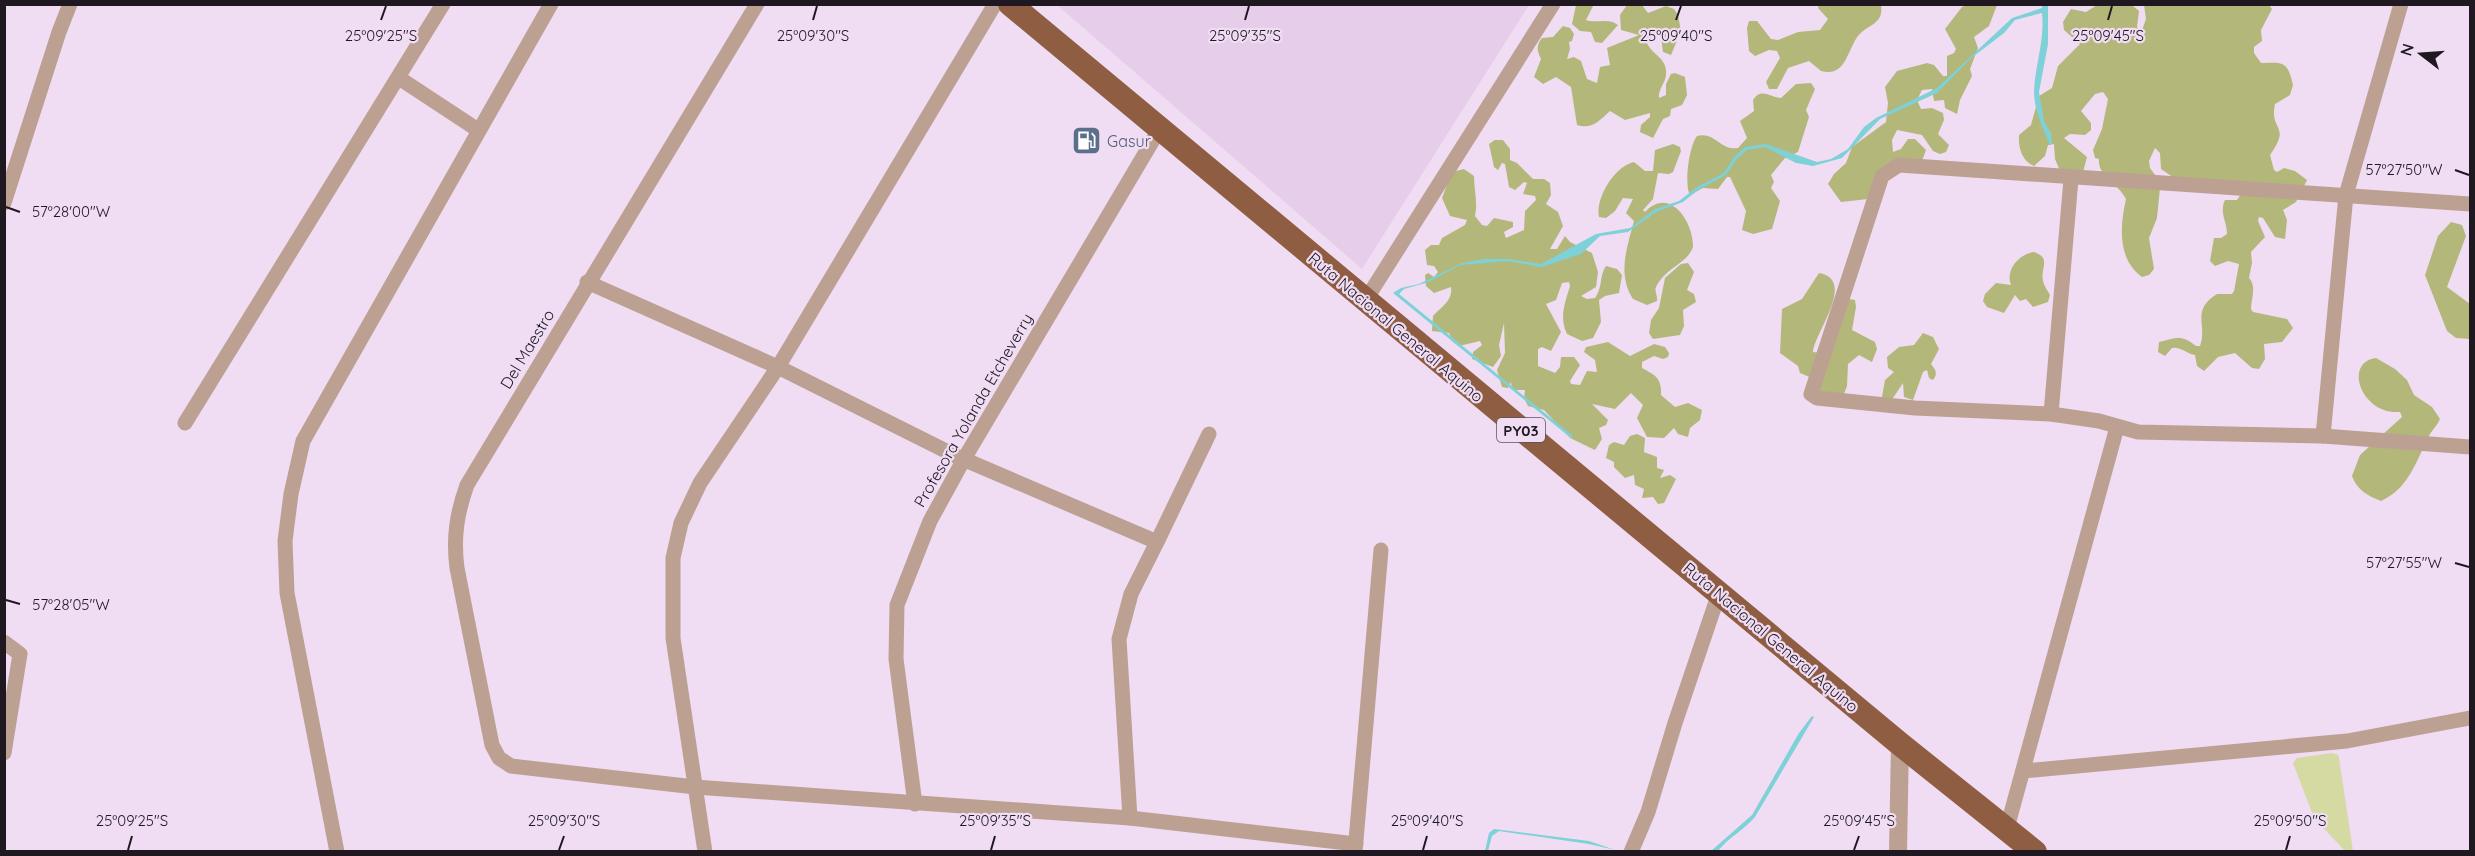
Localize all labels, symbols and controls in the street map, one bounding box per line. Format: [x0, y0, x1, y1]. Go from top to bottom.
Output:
north arrow [2391, 24, 2451, 84]
text: 25°09'25"S [345, 26, 417, 45]
text: 25°09'30"S [777, 26, 849, 45]
text: 25°09'35"S [1209, 26, 1281, 45]
text: 25°09'40"S [1640, 26, 1712, 45]
text: 25°09'45"S [2072, 26, 2144, 45]
text: N [2395, 41, 2418, 58]
fuel station icon: Gasur [1070, 125, 1102, 157]
place label: Gasur [1107, 131, 1151, 151]
text: 57°27'50"W [2366, 160, 2443, 179]
text: 57°28'00"W [32, 202, 111, 221]
street label: Ruta Nacional General Aquino [1304, 248, 1488, 406]
street label: Del Maestro [495, 306, 559, 392]
street label: Profesora Yolanda Etcheverry [909, 310, 1037, 510]
road number: PY03 [1497, 418, 1545, 442]
text: 57°27'55"W [2366, 553, 2443, 572]
street label: Ruta Nacional General Aquino [1679, 558, 1863, 716]
text: 57°28'05"W [32, 595, 110, 614]
text: 25°09'25"S [96, 811, 168, 830]
text: 25°09'30"S [528, 811, 600, 830]
text: 25°09'35"S [959, 811, 1031, 830]
text: 25°09'40"S [1391, 811, 1463, 830]
text: 25°09'45"S [1823, 811, 1895, 830]
text: 25°09'50"S [2254, 811, 2326, 830]

